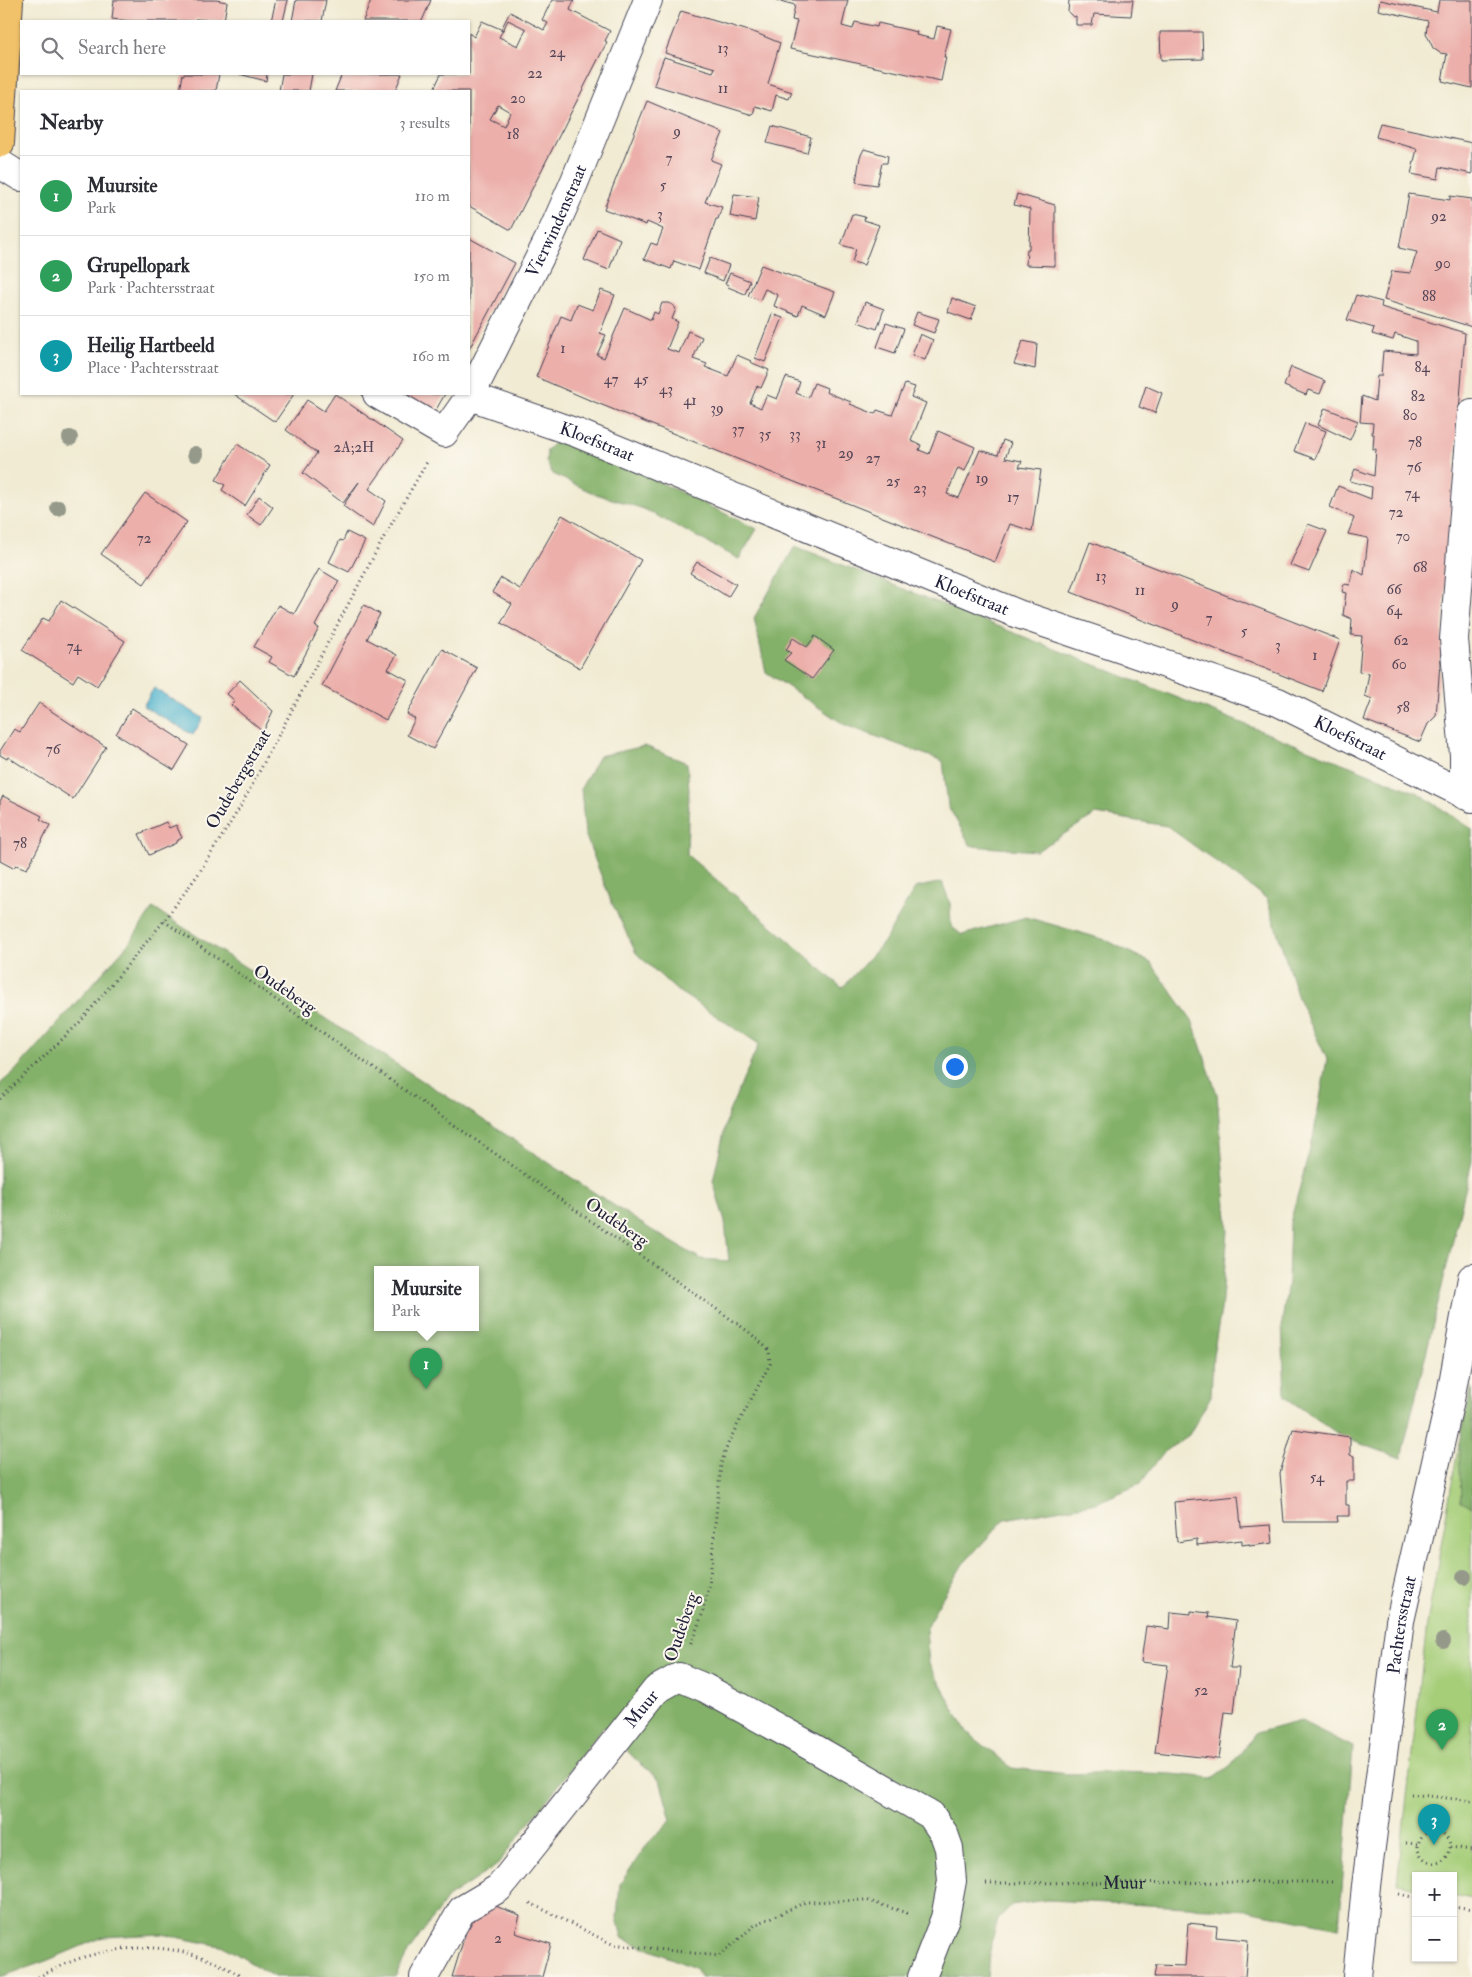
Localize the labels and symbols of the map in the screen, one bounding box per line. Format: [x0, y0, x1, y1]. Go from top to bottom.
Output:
house number: 13 [717, 39, 729, 58]
house number: 24 [549, 43, 566, 62]
house number: 22 [527, 64, 543, 83]
house number: 11 [718, 79, 728, 98]
house number: 20 [510, 89, 526, 108]
house number: 9 [672, 122, 681, 141]
house number: 18 [507, 125, 519, 144]
house number: 7 [666, 149, 673, 168]
street label: Vierwindenstraat [521, 161, 592, 281]
house number: 5 [660, 176, 667, 195]
house number: 3 [657, 205, 663, 224]
house number: 92 [1430, 207, 1447, 226]
house number: 90 [1434, 254, 1451, 273]
house number: 88 [1422, 287, 1436, 306]
house number: 1 [560, 339, 566, 358]
house number: 84 [1414, 358, 1430, 377]
house number: 47 [604, 370, 618, 389]
house number: 45 [634, 370, 649, 389]
house number: 43 [659, 380, 673, 399]
house number: 82 [1411, 387, 1426, 406]
house number: 41 [683, 391, 697, 410]
house number: 39 [710, 399, 724, 418]
house number: 80 [1403, 406, 1417, 425]
street label: Kloefstraat [557, 417, 638, 467]
house number: 37 [732, 420, 744, 439]
house number: 35 [759, 425, 772, 444]
house number: 33 [789, 425, 801, 444]
house number: 78 [1408, 433, 1422, 452]
house number: 31 [815, 434, 827, 453]
house number: 2A;2H [334, 438, 374, 457]
house number: 29 [838, 444, 854, 463]
house number: 27 [866, 449, 880, 468]
house number: 76 [1407, 458, 1423, 477]
house number: 19 [976, 469, 988, 488]
house number: 25 [886, 472, 900, 491]
house number: 23 [913, 479, 927, 498]
house number: 74 [1405, 484, 1420, 503]
house number: 17 [1007, 488, 1019, 507]
house number: 72 [1389, 503, 1404, 522]
house number: 70 [1396, 527, 1410, 546]
house number: 72 [137, 529, 152, 548]
house number: 68 [1413, 558, 1427, 577]
house number: 13 [1095, 567, 1107, 586]
street label: Kloefstraat [931, 570, 1012, 621]
house number: 66 [1386, 580, 1403, 599]
house number: 11 [1135, 581, 1145, 600]
house number: 9 [1170, 595, 1179, 614]
house number: 64 [1386, 601, 1403, 620]
house number: 7 [1206, 609, 1213, 628]
house number: 5 [1241, 622, 1248, 641]
house number: 62 [1393, 631, 1409, 650]
house number: 3 [1275, 636, 1281, 655]
house number: 74 [67, 637, 82, 656]
house number: 1 [1312, 646, 1318, 665]
house number: 60 [1391, 655, 1407, 674]
house number: 58 [1396, 698, 1410, 717]
street label: Kloefstraat [1310, 710, 1390, 766]
street label: Oudebergstraat [201, 725, 276, 833]
house number: 76 [46, 740, 62, 759]
house number: 78 [13, 834, 27, 853]
street label: Oudeberg [249, 959, 322, 1020]
your location [942, 1054, 968, 1080]
street label: Oudeberg [581, 1192, 654, 1253]
pin: 1 [410, 1348, 442, 1389]
house number: 54 [1310, 1468, 1325, 1487]
street label: Pachtersstraat [1382, 1573, 1422, 1676]
street label: Oudeberg [659, 1588, 704, 1665]
house number: 52 [1194, 1681, 1208, 1700]
street label: Muur [619, 1685, 664, 1733]
pin: 2 [1426, 1709, 1458, 1750]
pin: 3 [1418, 1804, 1450, 1845]
street label: Muur [1103, 1872, 1146, 1895]
house number: 2 [494, 1929, 502, 1948]

